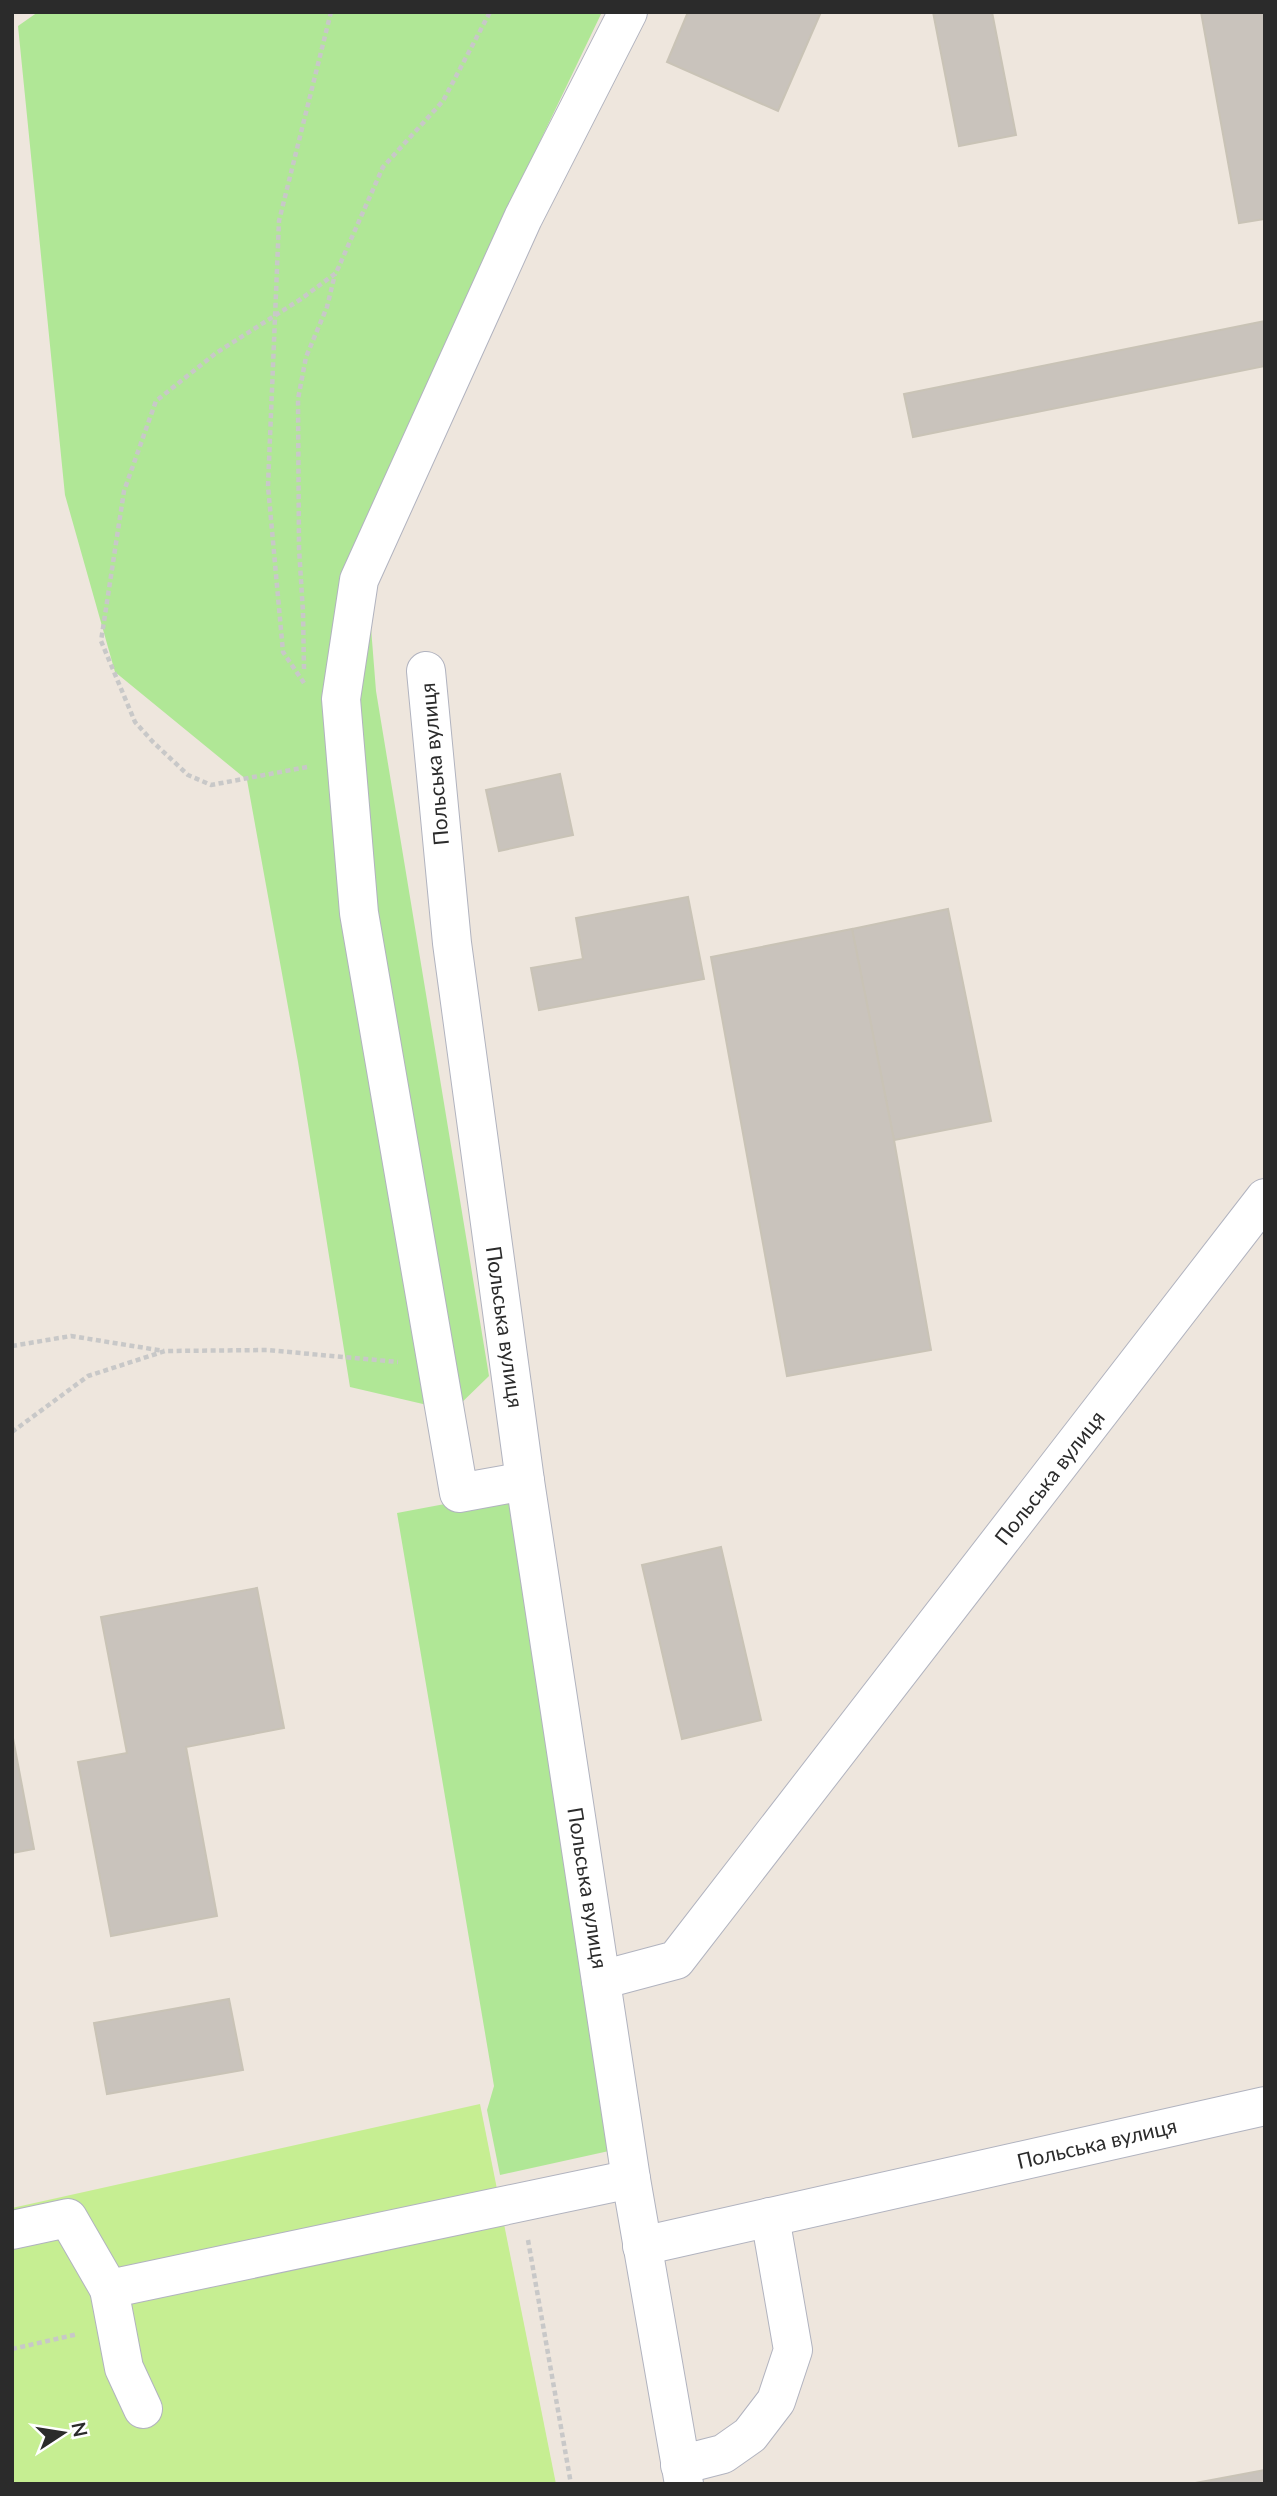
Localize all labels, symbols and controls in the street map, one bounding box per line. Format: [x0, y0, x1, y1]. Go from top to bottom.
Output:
street label: Польська вулиця [414, 682, 453, 847]
street label: Польська вулиця [482, 1244, 529, 1409]
street label: Польська вулиця [989, 1405, 1109, 1549]
street label: Польська вулиця [563, 1805, 614, 1970]
street label: Польська вулиця [1014, 2112, 1179, 2173]
north arrow [28, 2398, 98, 2468]
text: N [67, 2420, 93, 2439]

